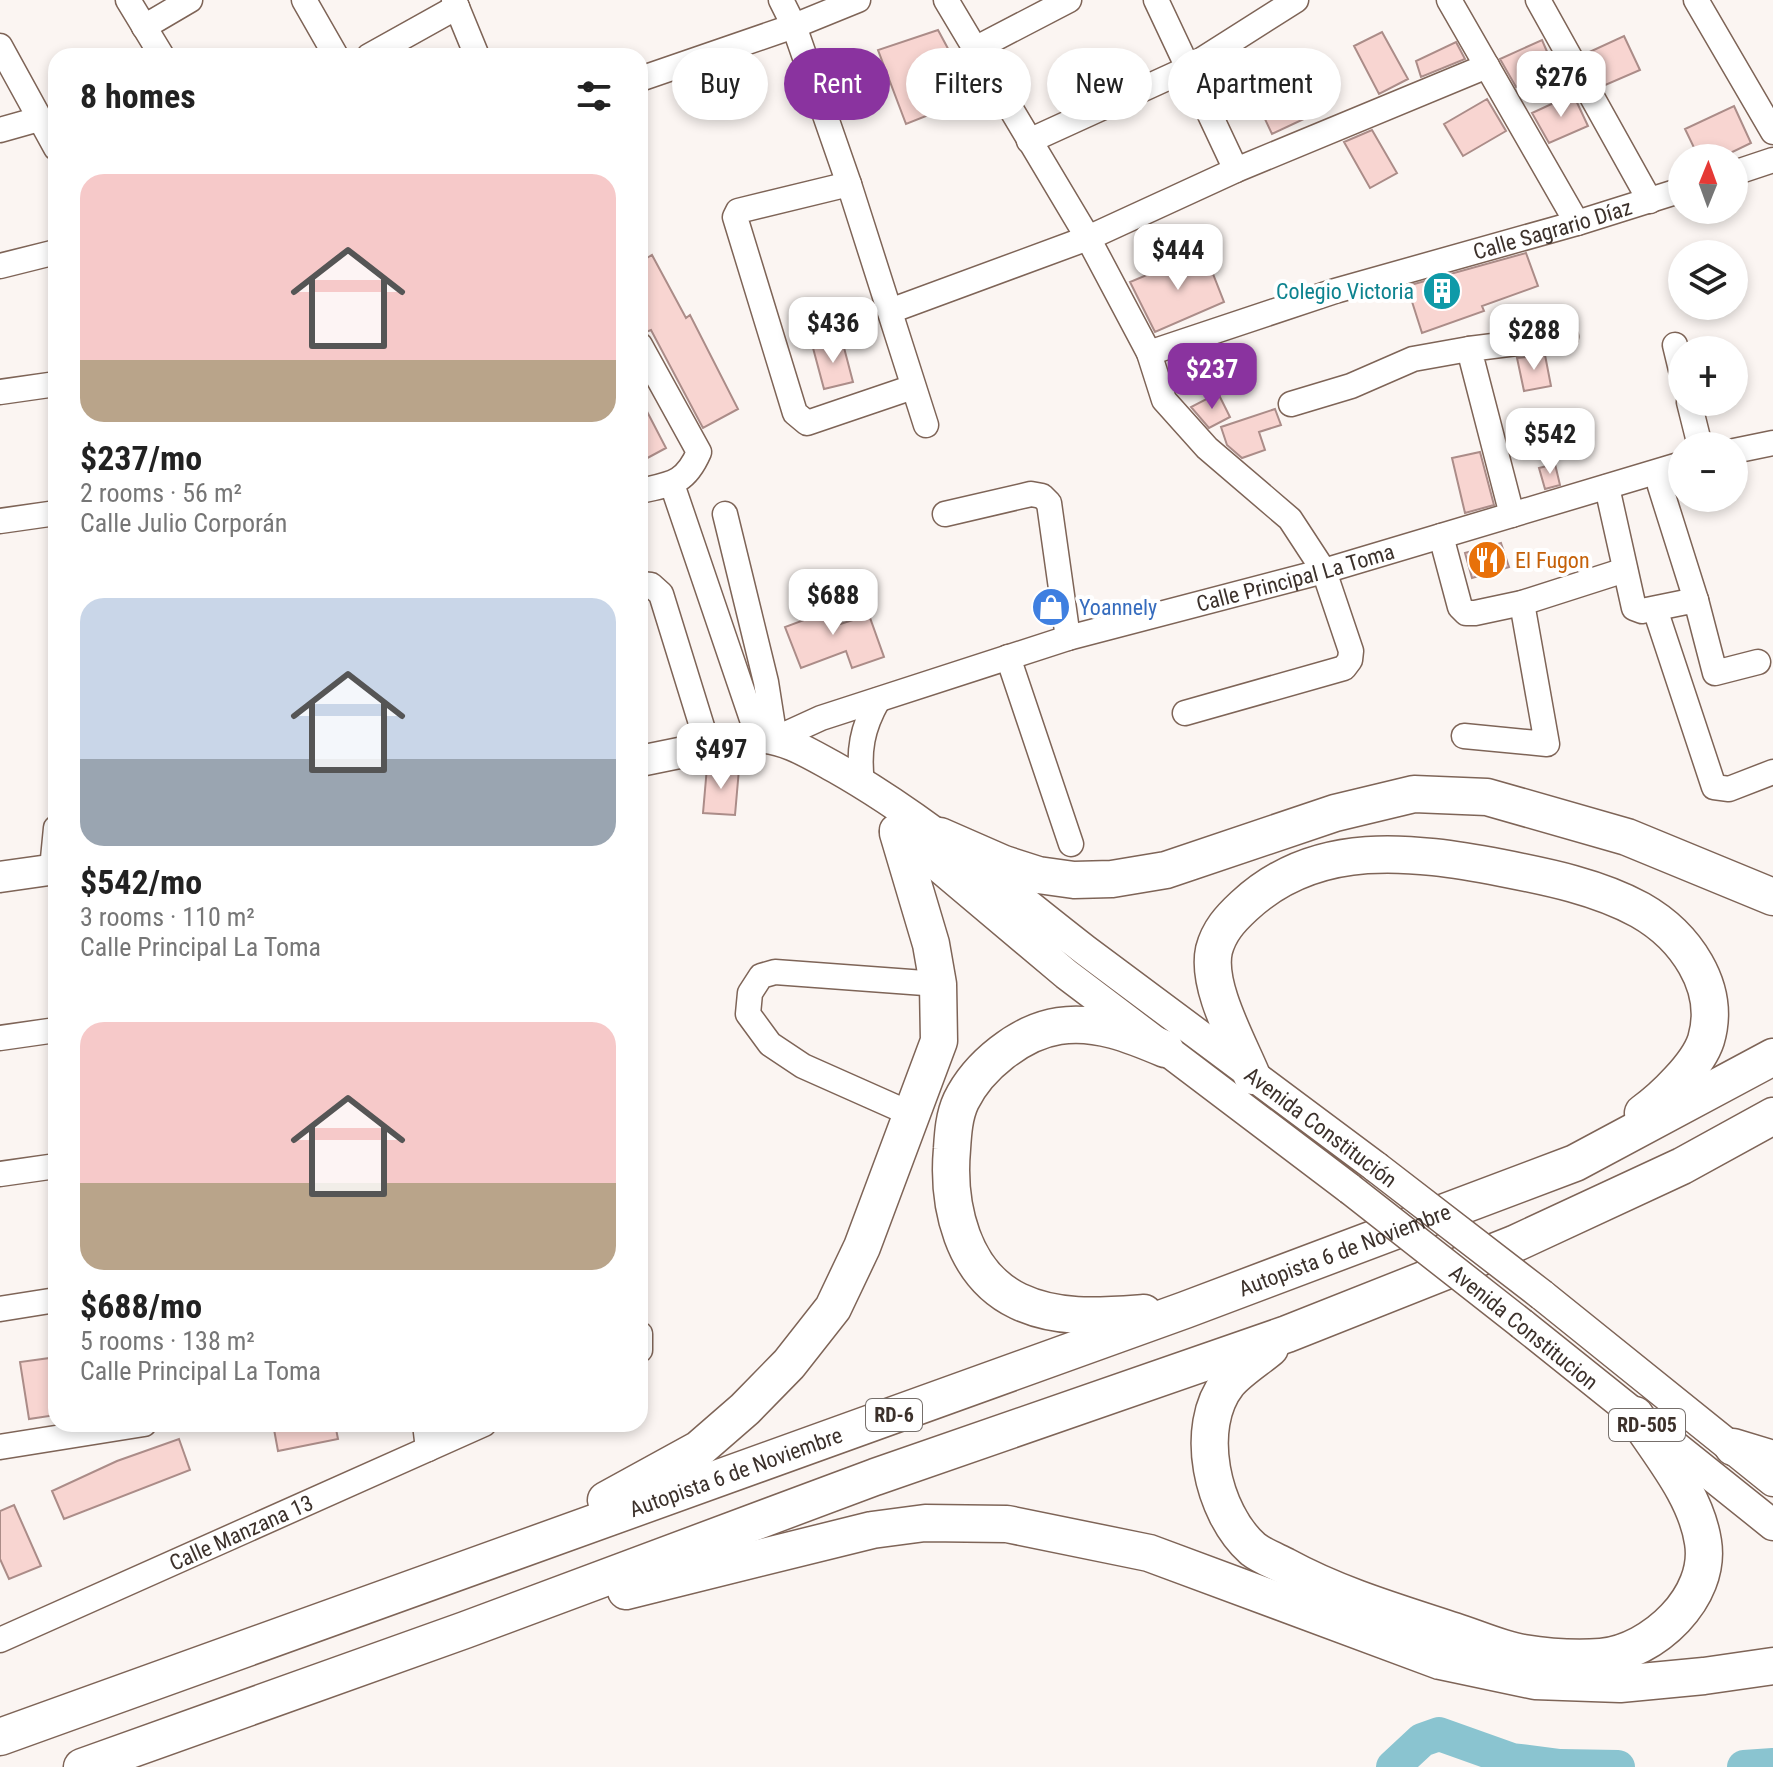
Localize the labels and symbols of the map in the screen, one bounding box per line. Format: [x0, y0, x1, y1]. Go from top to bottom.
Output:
pin: $276 [1514, 51, 1608, 119]
north arrow [1668, 144, 1748, 224]
street label: Calle Sagrario Díaz [1470, 195, 1635, 265]
pin: $444 [1131, 224, 1225, 292]
building icon: Colegio Victoria [1421, 270, 1463, 312]
place label: Colegio Victoria [1276, 279, 1414, 304]
pin: $436 [786, 297, 880, 365]
pin: $288 [1487, 304, 1581, 372]
pin: $237 [1165, 343, 1259, 411]
pin: $542 [1503, 408, 1597, 476]
street label: Calle Principal La Toma [1194, 539, 1397, 617]
restaurant icon: El Fugon [1466, 539, 1508, 581]
place label: El Fugon [1515, 548, 1590, 573]
pin: $688 [786, 569, 880, 637]
shop icon: Yoannely [1030, 586, 1072, 628]
place label: Yoannely [1079, 595, 1157, 620]
pin: $497 [674, 723, 768, 791]
street label: Avenida Constitución [1240, 1062, 1402, 1193]
street label: Autopista 6 de Noviembre [1235, 1199, 1454, 1302]
street label: Avenida Constitucion [1444, 1260, 1603, 1395]
road number: RD-6 [866, 1399, 922, 1431]
road number: RD-505 [1609, 1409, 1685, 1441]
street label: Autopista 6 de Noviembre [626, 1423, 846, 1522]
street label: Calle Manzana 13 [166, 1490, 317, 1576]

